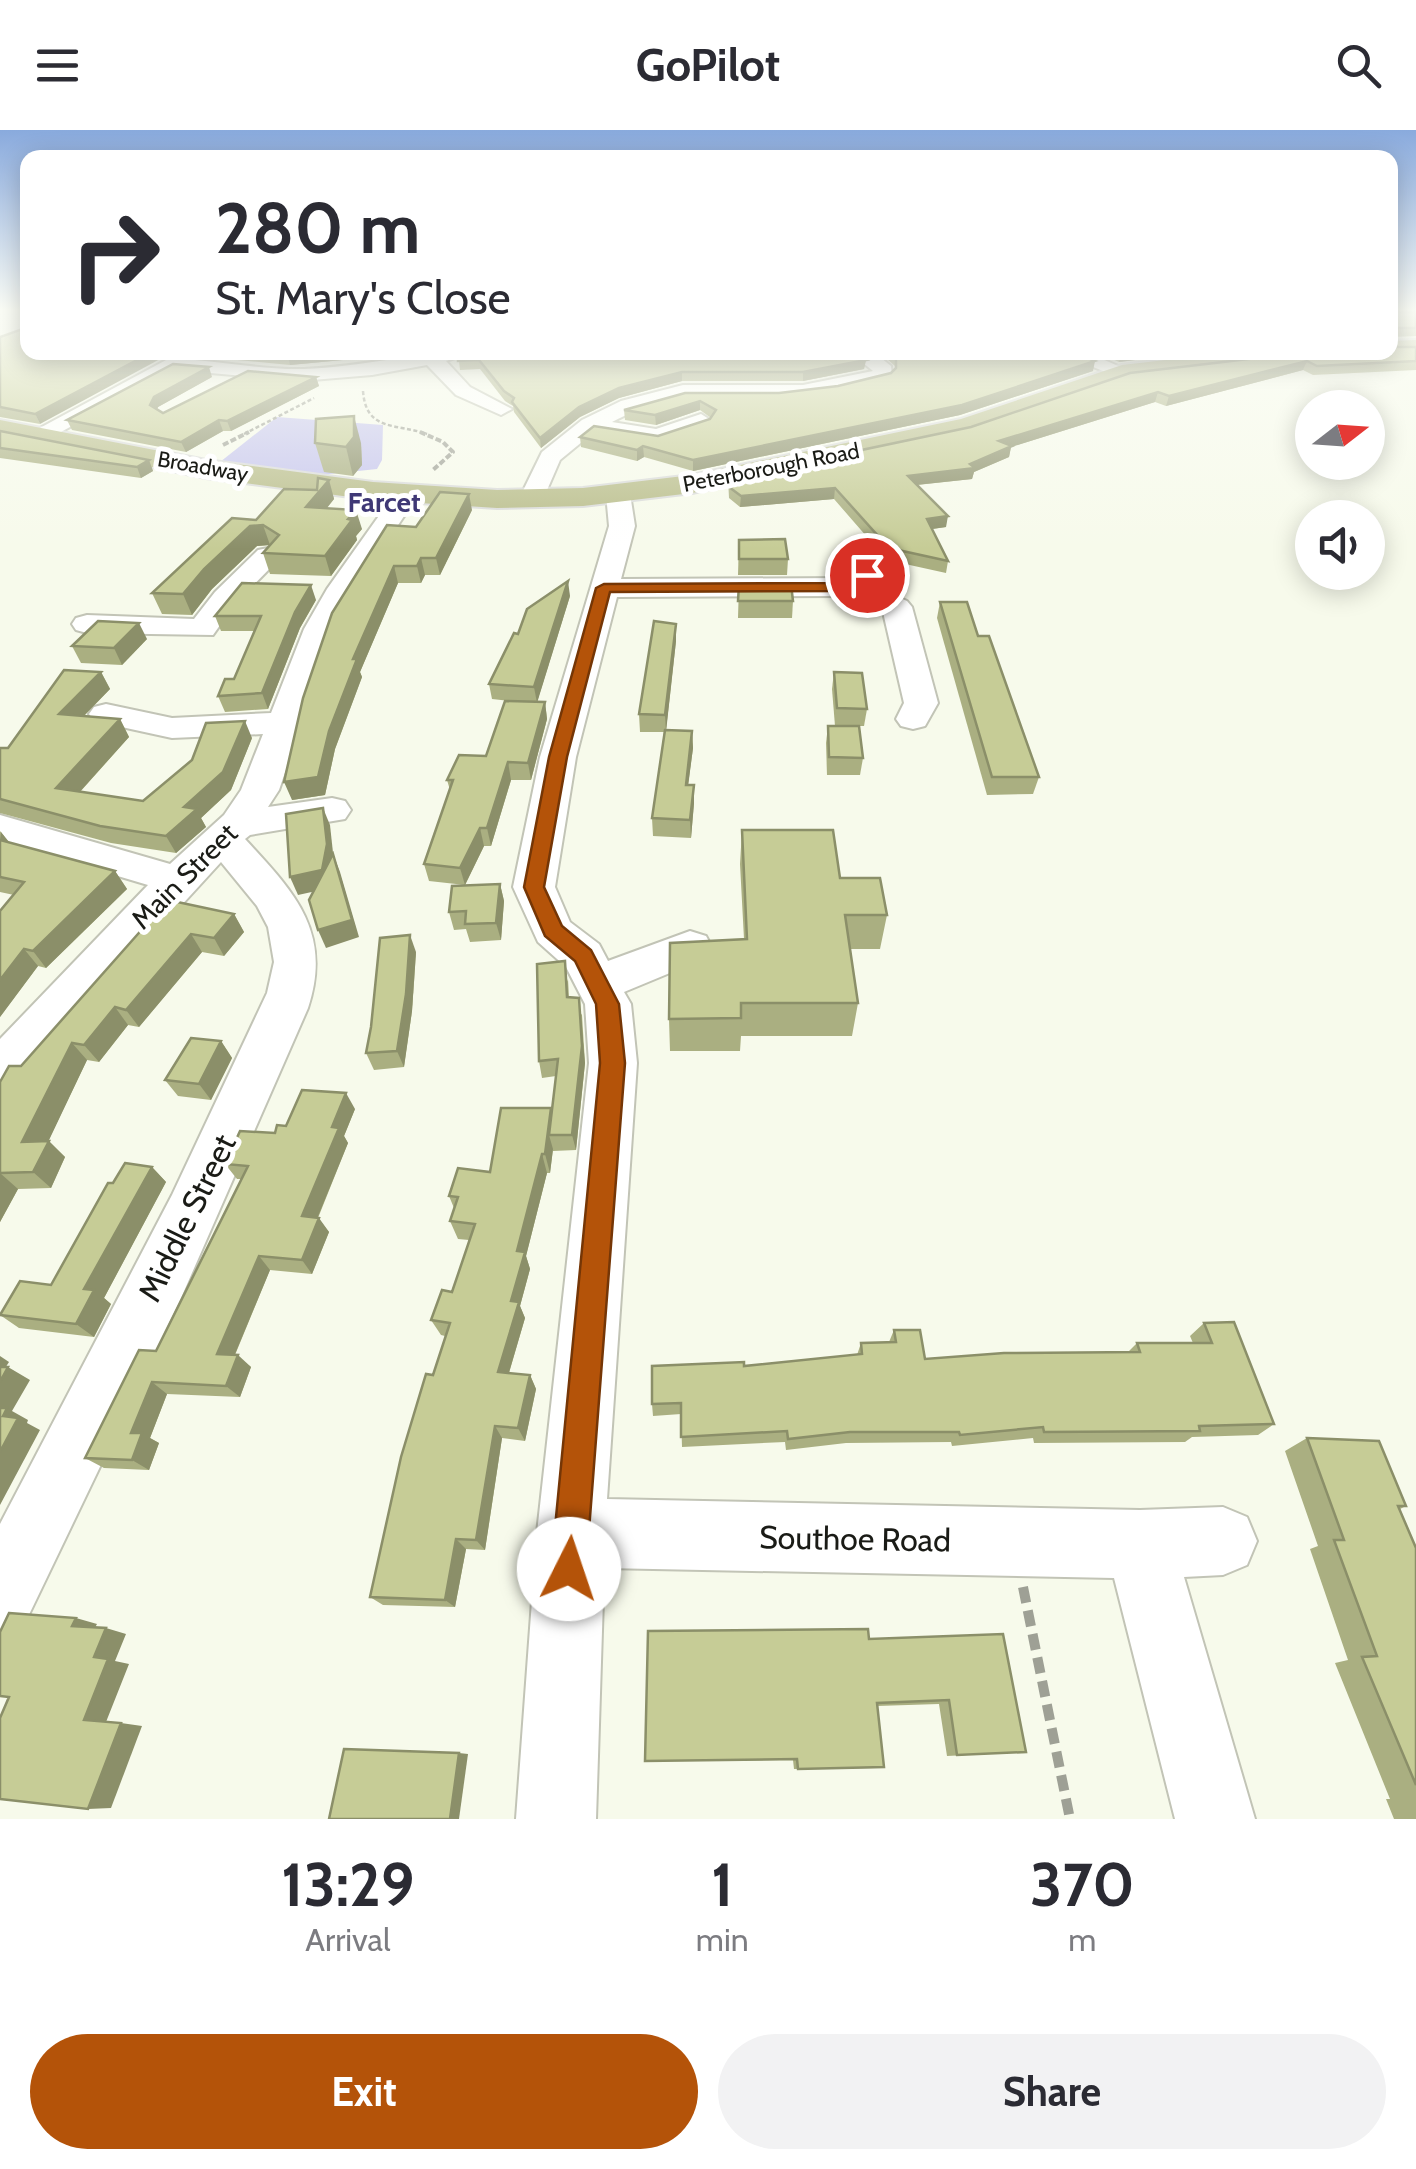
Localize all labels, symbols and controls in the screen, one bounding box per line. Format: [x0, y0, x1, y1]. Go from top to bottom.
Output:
icon: menu [30, 38, 85, 93]
text: GoPilot [636, 38, 780, 92]
icon: search [1331, 38, 1386, 93]
text: 280 m [215, 185, 420, 271]
icon: right [50, 190, 180, 320]
text: St. Mary's Close [215, 271, 511, 325]
north arrow [1295, 390, 1385, 480]
map controls [1295, 390, 1385, 590]
street label: Peterborough Road [681, 437, 862, 498]
street label: Broadway [155, 445, 250, 488]
district label: Farcet [347, 485, 421, 519]
button: sound [1295, 500, 1385, 590]
pin [825, 533, 910, 618]
icon: arrive [840, 548, 895, 603]
street label: Main Street [124, 816, 244, 936]
street label: Middle Street [129, 1128, 244, 1308]
position arrow [517, 1517, 621, 1621]
street label: Southoe Road [759, 1517, 951, 1560]
text: 13:29 [281, 1848, 415, 1921]
text: 1 [711, 1848, 733, 1921]
text: 370 [1030, 1848, 1135, 1921]
text: Arrival [305, 1920, 391, 1959]
text: min [696, 1920, 749, 1959]
text: m [1068, 1920, 1096, 1959]
button: Exit [30, 2034, 698, 2149]
button: Share [718, 2034, 1386, 2149]

